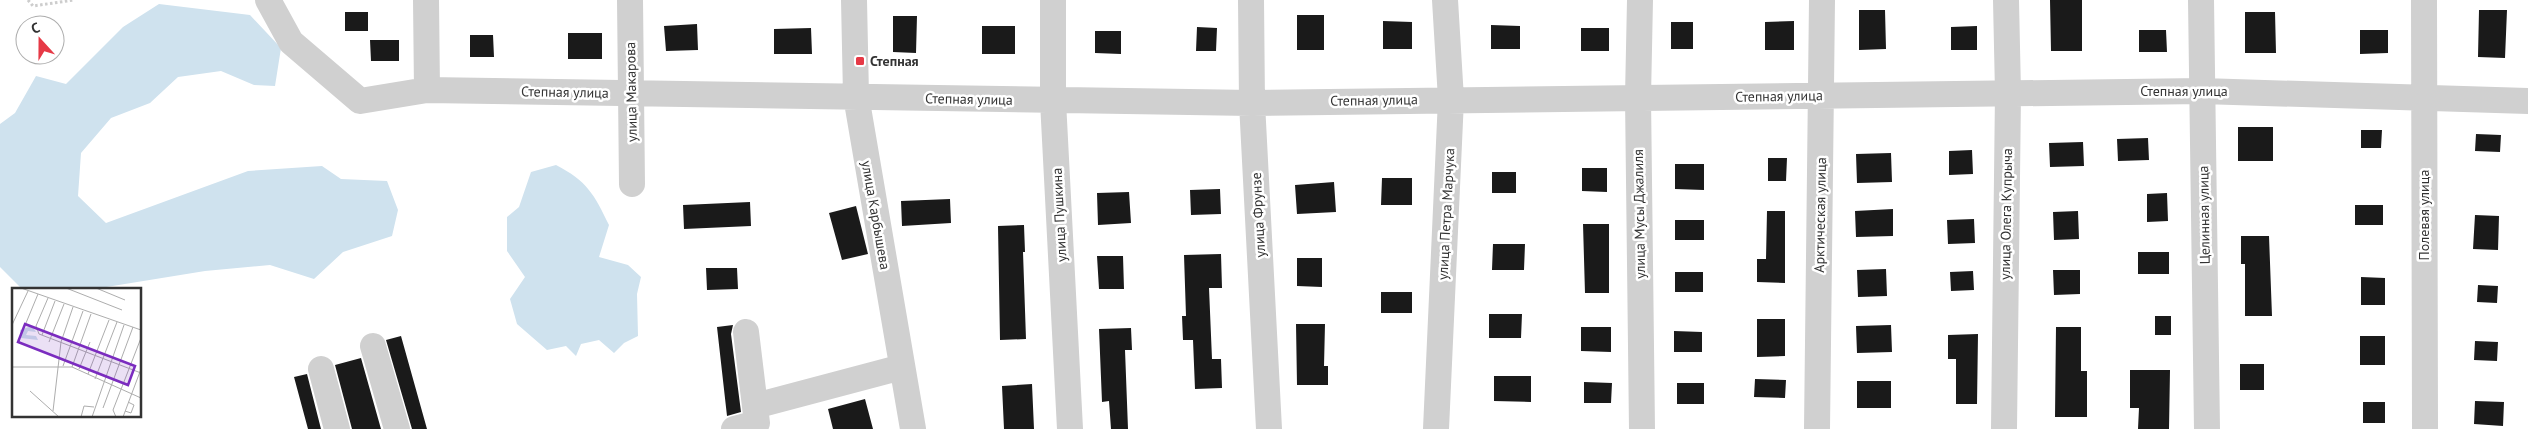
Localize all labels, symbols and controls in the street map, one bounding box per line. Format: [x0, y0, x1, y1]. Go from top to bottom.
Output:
north arrow [15, 15, 65, 65]
text: С [28, 18, 42, 38]
street label: улица Макарова [621, 42, 641, 142]
place label: Степная [870, 52, 919, 70]
marker: Степная [854, 55, 866, 67]
street label: Степная улица [521, 82, 609, 102]
street label: Степная улица [2140, 82, 2228, 100]
street label: Степная улица [1735, 86, 1823, 106]
street label: Степная улица [925, 89, 1013, 109]
street label: Степная улица [1330, 90, 1418, 110]
street label: улица Петра Марчука [1434, 147, 1458, 280]
street label: улица Олега Купрыча [1996, 148, 2016, 280]
street label: улица Мусы Джалиля [1629, 149, 1649, 279]
street label: Арктическая улица [1810, 157, 1830, 273]
street label: улица Карбышева [858, 159, 894, 271]
street label: Целинная улица [2194, 165, 2214, 265]
street label: улица Пушкина [1048, 167, 1070, 263]
street label: Полевая улица [2415, 170, 2433, 260]
street label: улица Фрунзе [1247, 172, 1269, 258]
inset map [12, 288, 141, 416]

